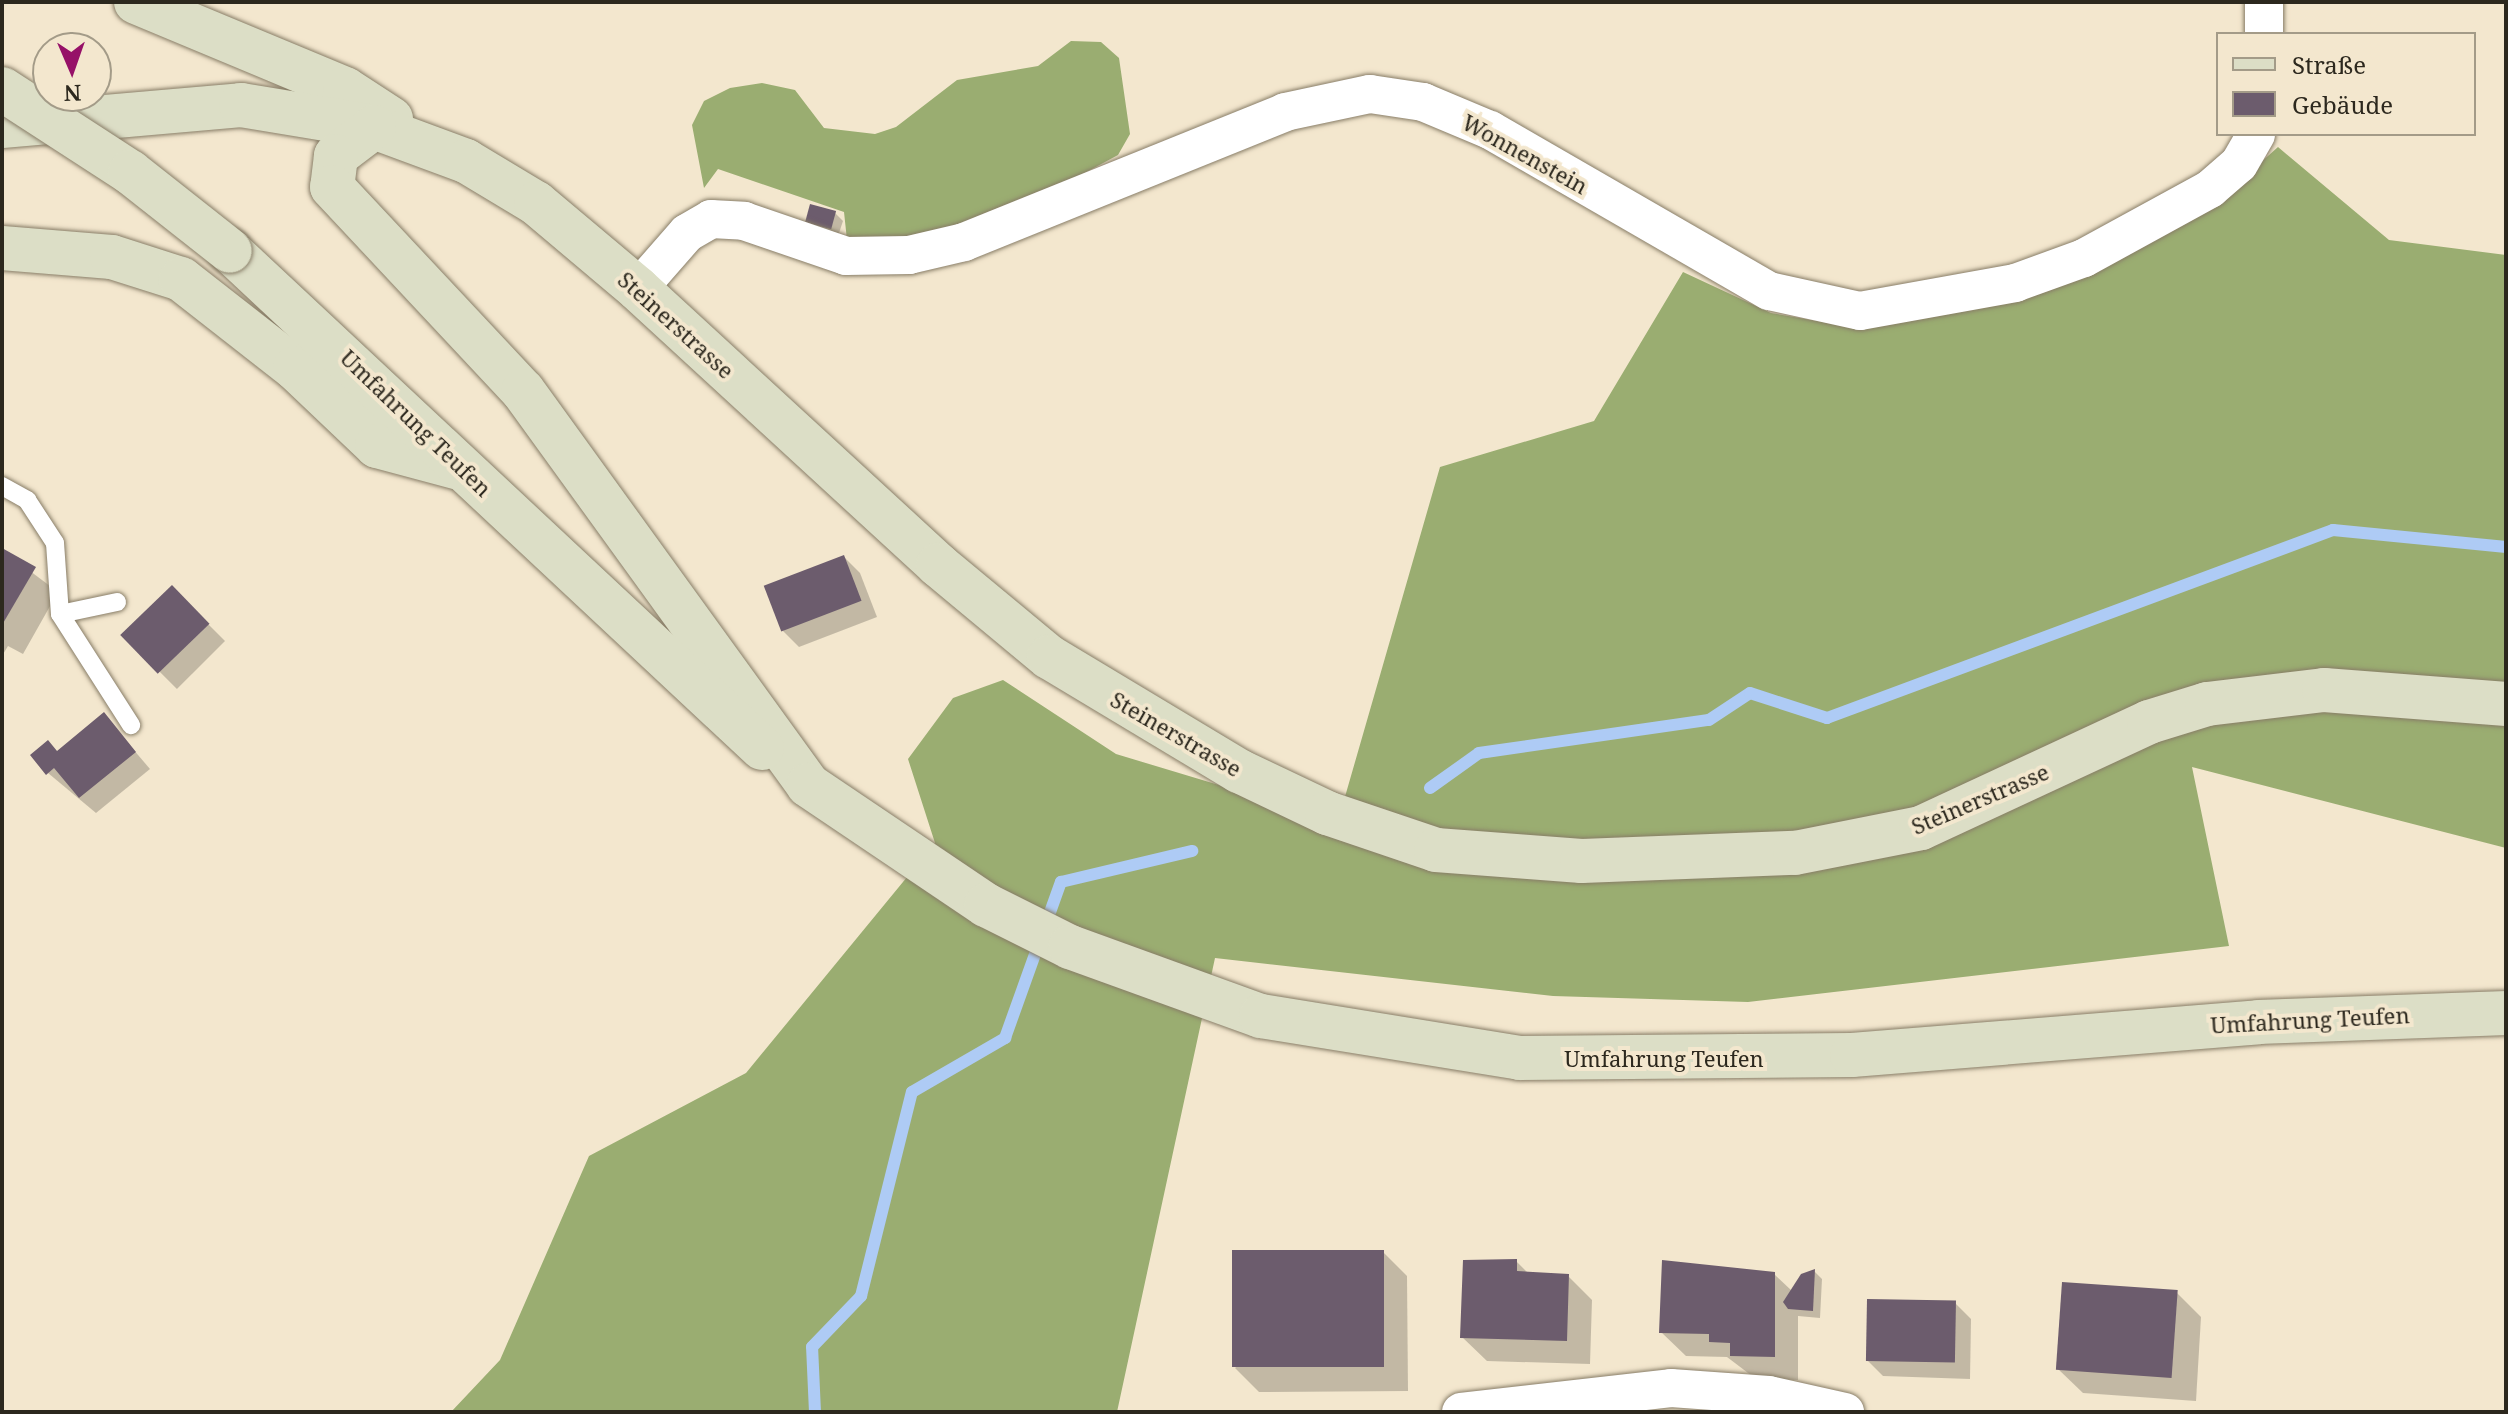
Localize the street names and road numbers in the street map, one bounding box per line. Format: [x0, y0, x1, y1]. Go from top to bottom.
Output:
street label: Wonnenstein [1458, 109, 1592, 199]
street label: Steinerstrasse [613, 266, 739, 384]
street label: Umfahrung Teufen [335, 344, 497, 502]
street label: Steinerstrasse [1106, 686, 1246, 782]
street label: Steinerstrasse [1907, 758, 2053, 840]
street label: Umfahrung Teufen [2210, 1002, 2410, 1038]
street label: Umfahrung Teufen [1564, 1046, 1764, 1072]

